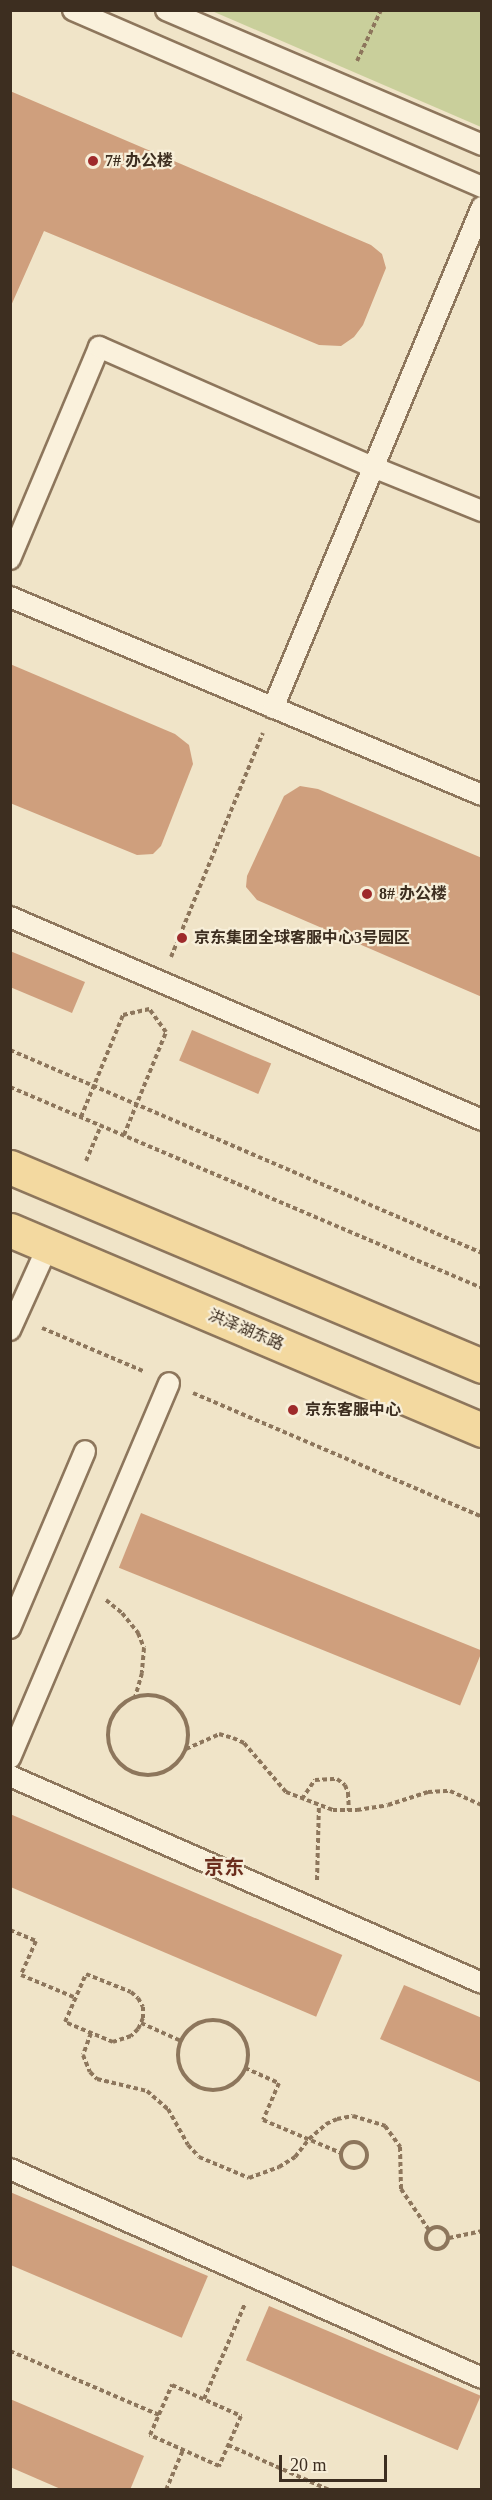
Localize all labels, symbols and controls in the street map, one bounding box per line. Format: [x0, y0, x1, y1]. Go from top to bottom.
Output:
place label: 7# 办公楼 [105, 151, 173, 171]
marker: 7# 办公楼 [86, 154, 100, 168]
place label: 8# 办公楼 [379, 884, 447, 904]
marker: 8# 办公楼 [360, 887, 374, 901]
place label: 京东集团全球客服中心3号园区 [194, 928, 410, 948]
marker: 京东集团全球客服中心3号园区 [175, 931, 189, 945]
street label: 洪泽湖东路 [205, 1306, 287, 1354]
place label: 京东客服中心 [305, 1400, 401, 1420]
marker: 京东客服中心 [286, 1403, 300, 1417]
district label: 京东 [204, 1855, 244, 1879]
scale bar [282, 2443, 390, 2481]
text: 20 m [290, 2455, 327, 2475]

